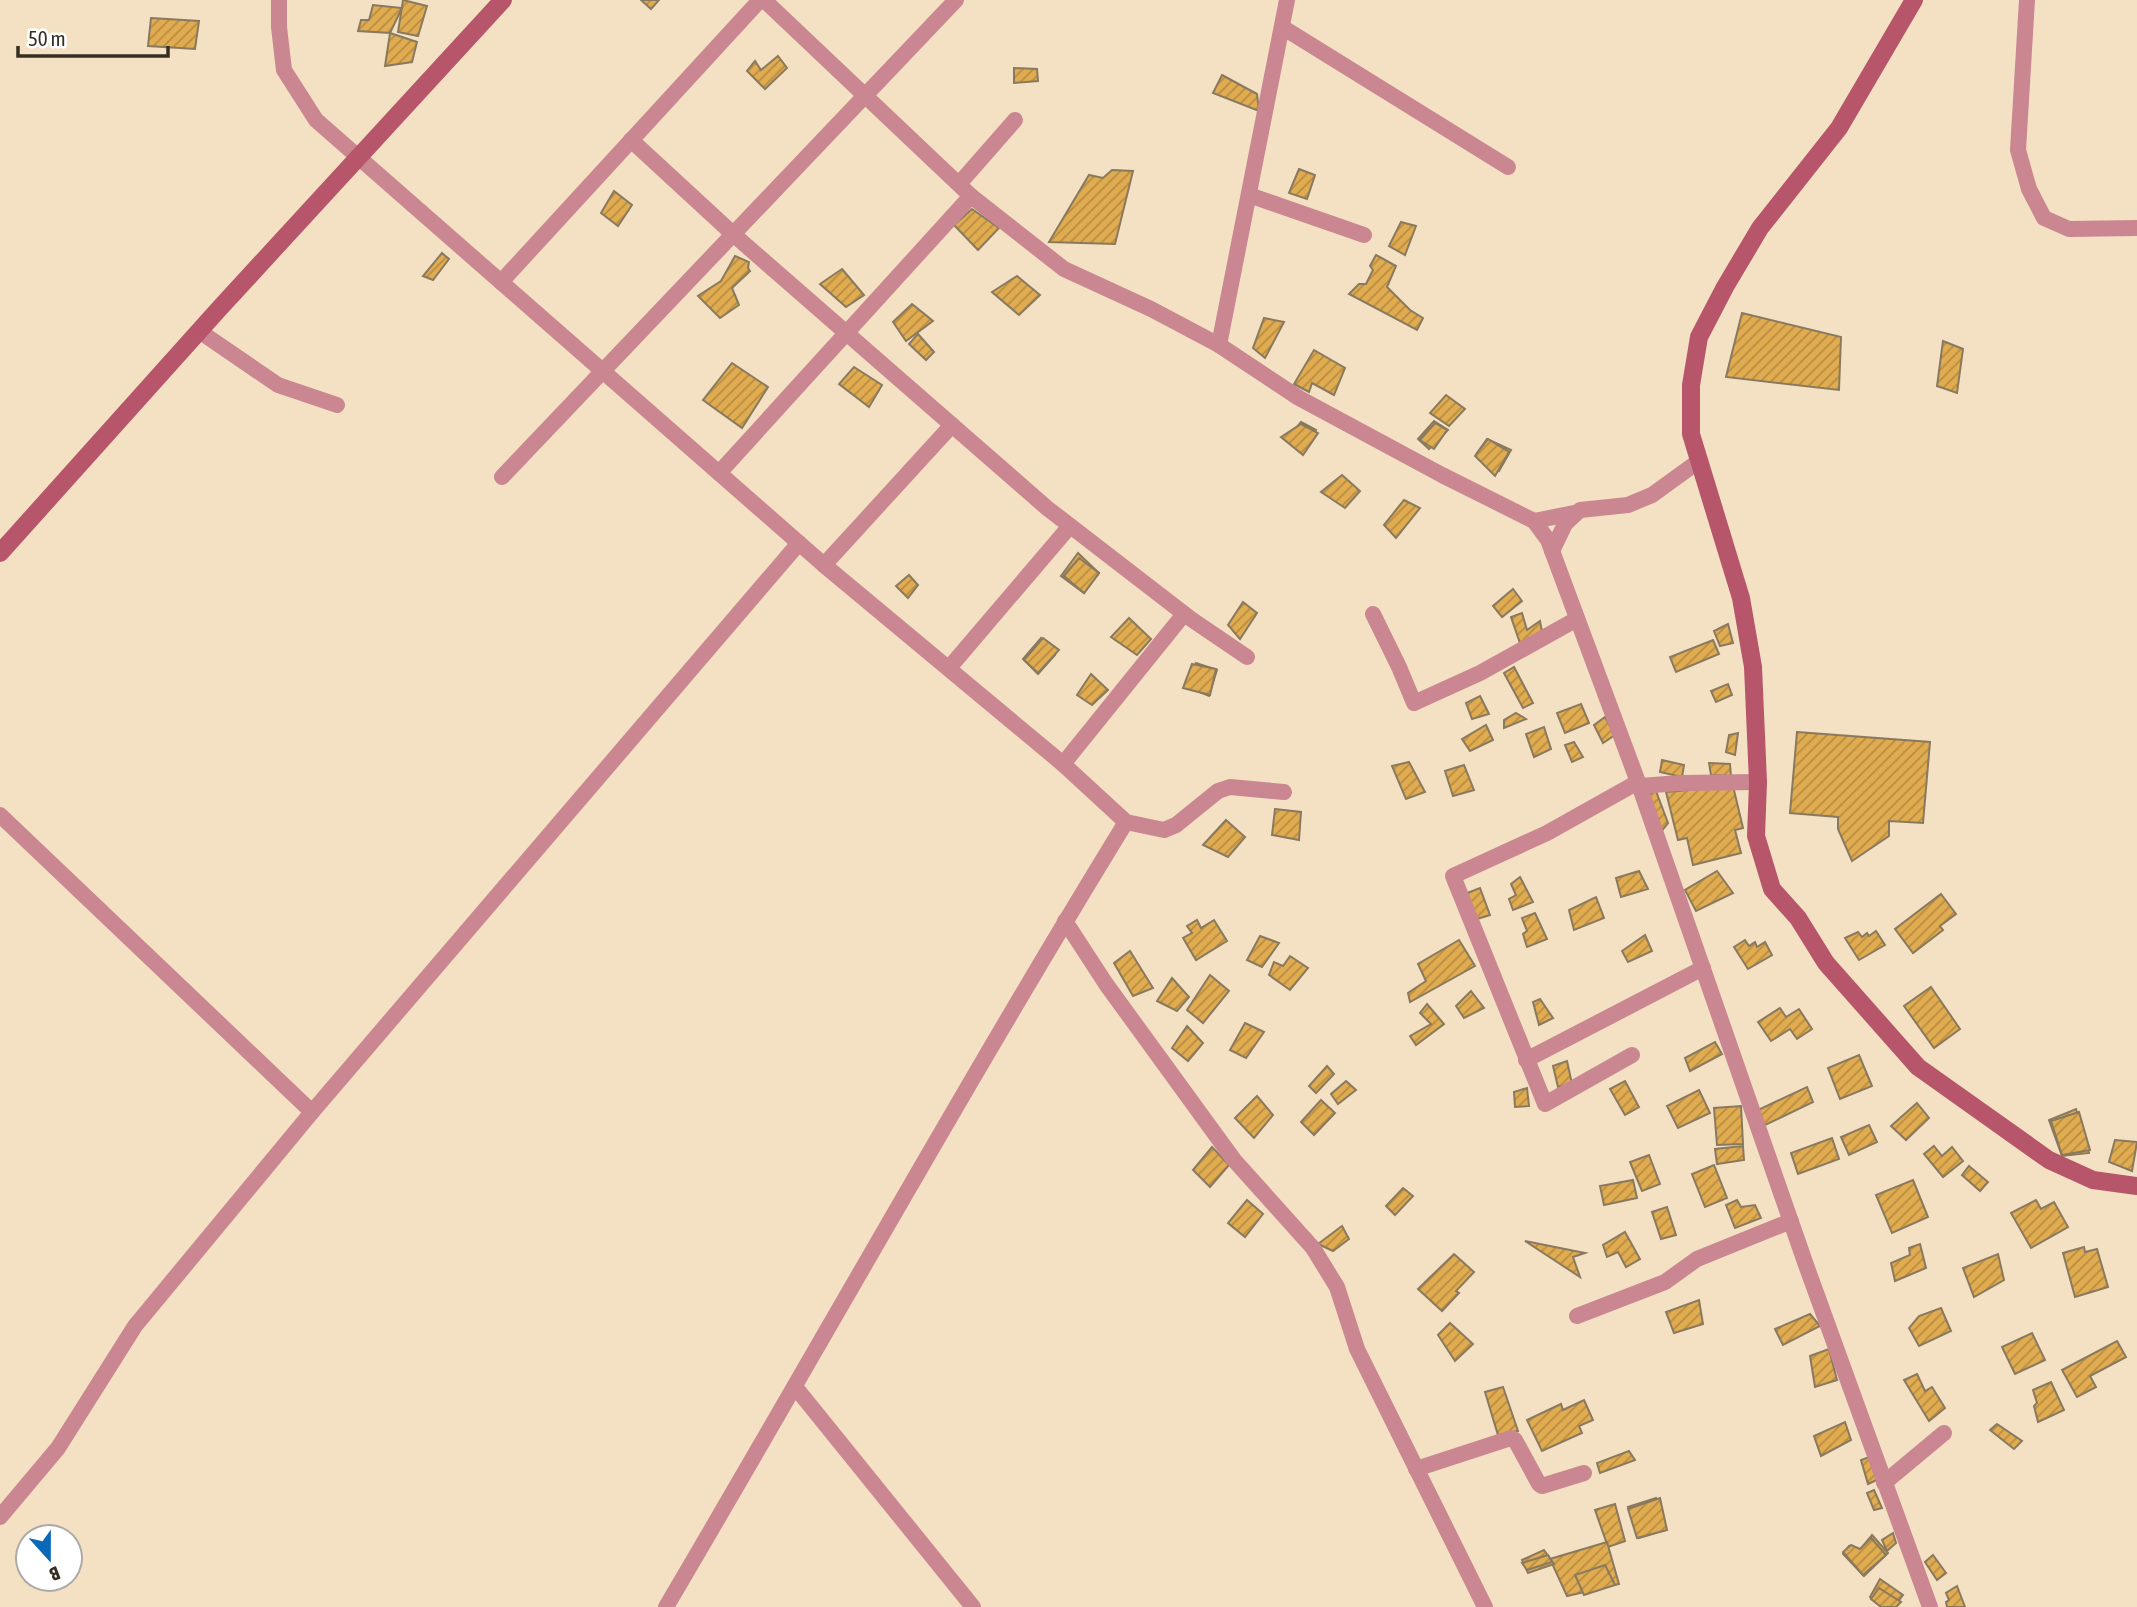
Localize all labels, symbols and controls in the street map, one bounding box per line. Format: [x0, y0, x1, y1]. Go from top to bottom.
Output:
scale bar [18, 14, 168, 58]
text: 50 m [28, 26, 66, 50]
north arrow [14, 1523, 84, 1593]
text: B [47, 1562, 63, 1586]

